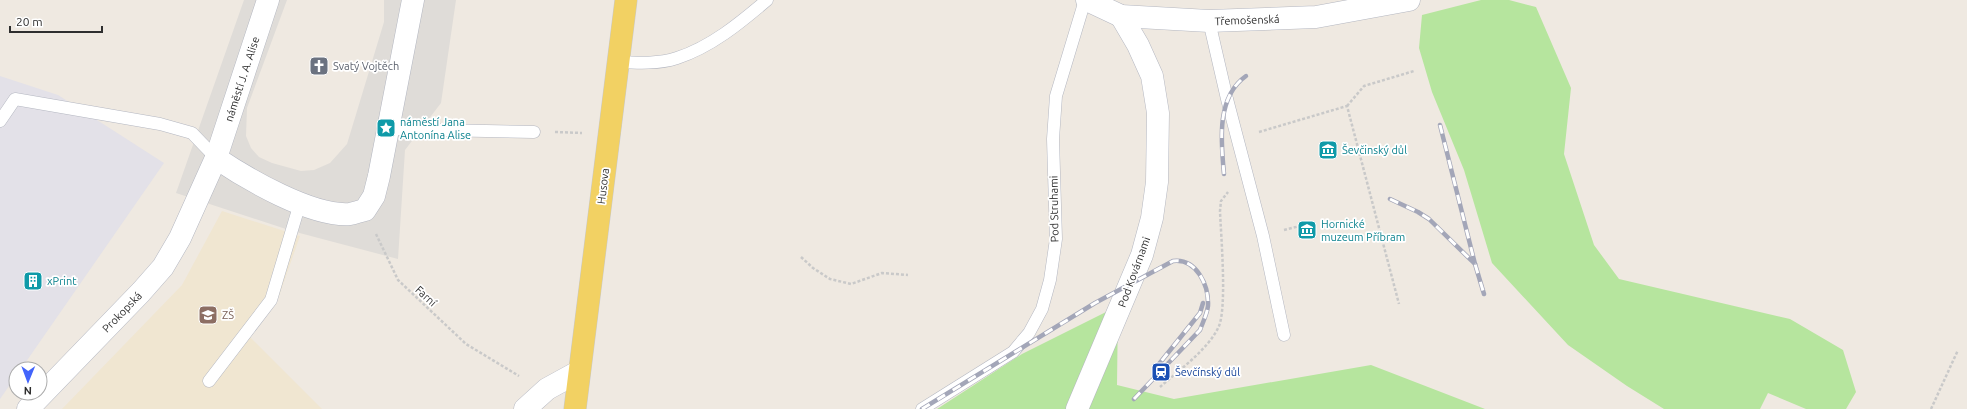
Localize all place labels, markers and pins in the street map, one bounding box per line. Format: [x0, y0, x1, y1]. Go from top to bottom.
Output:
church icon: Svatý Vojtěch [308, 55, 330, 77]
place label: Svatý Vojtěch [333, 60, 399, 72]
place label: náměstí Jana Antonína Alise [400, 116, 471, 141]
place icon: náměstí Jana Antonína Alise [375, 117, 397, 139]
museum icon: Ševčinský důl [1317, 139, 1339, 161]
place label: Ševčinský důl [1342, 143, 1407, 156]
place label: Hornické muzeum Příbram [1321, 218, 1405, 243]
museum icon: Hornické muzeum Příbram [1296, 219, 1318, 241]
building icon: xPrint [22, 270, 44, 292]
place label: xPrint [47, 275, 77, 287]
school or university icon: ZŠ [197, 304, 219, 326]
place label: ZŠ [222, 308, 234, 321]
station icon: Ševčínský důl [1150, 361, 1172, 383]
place label: Ševčínský důl [1175, 365, 1240, 378]

